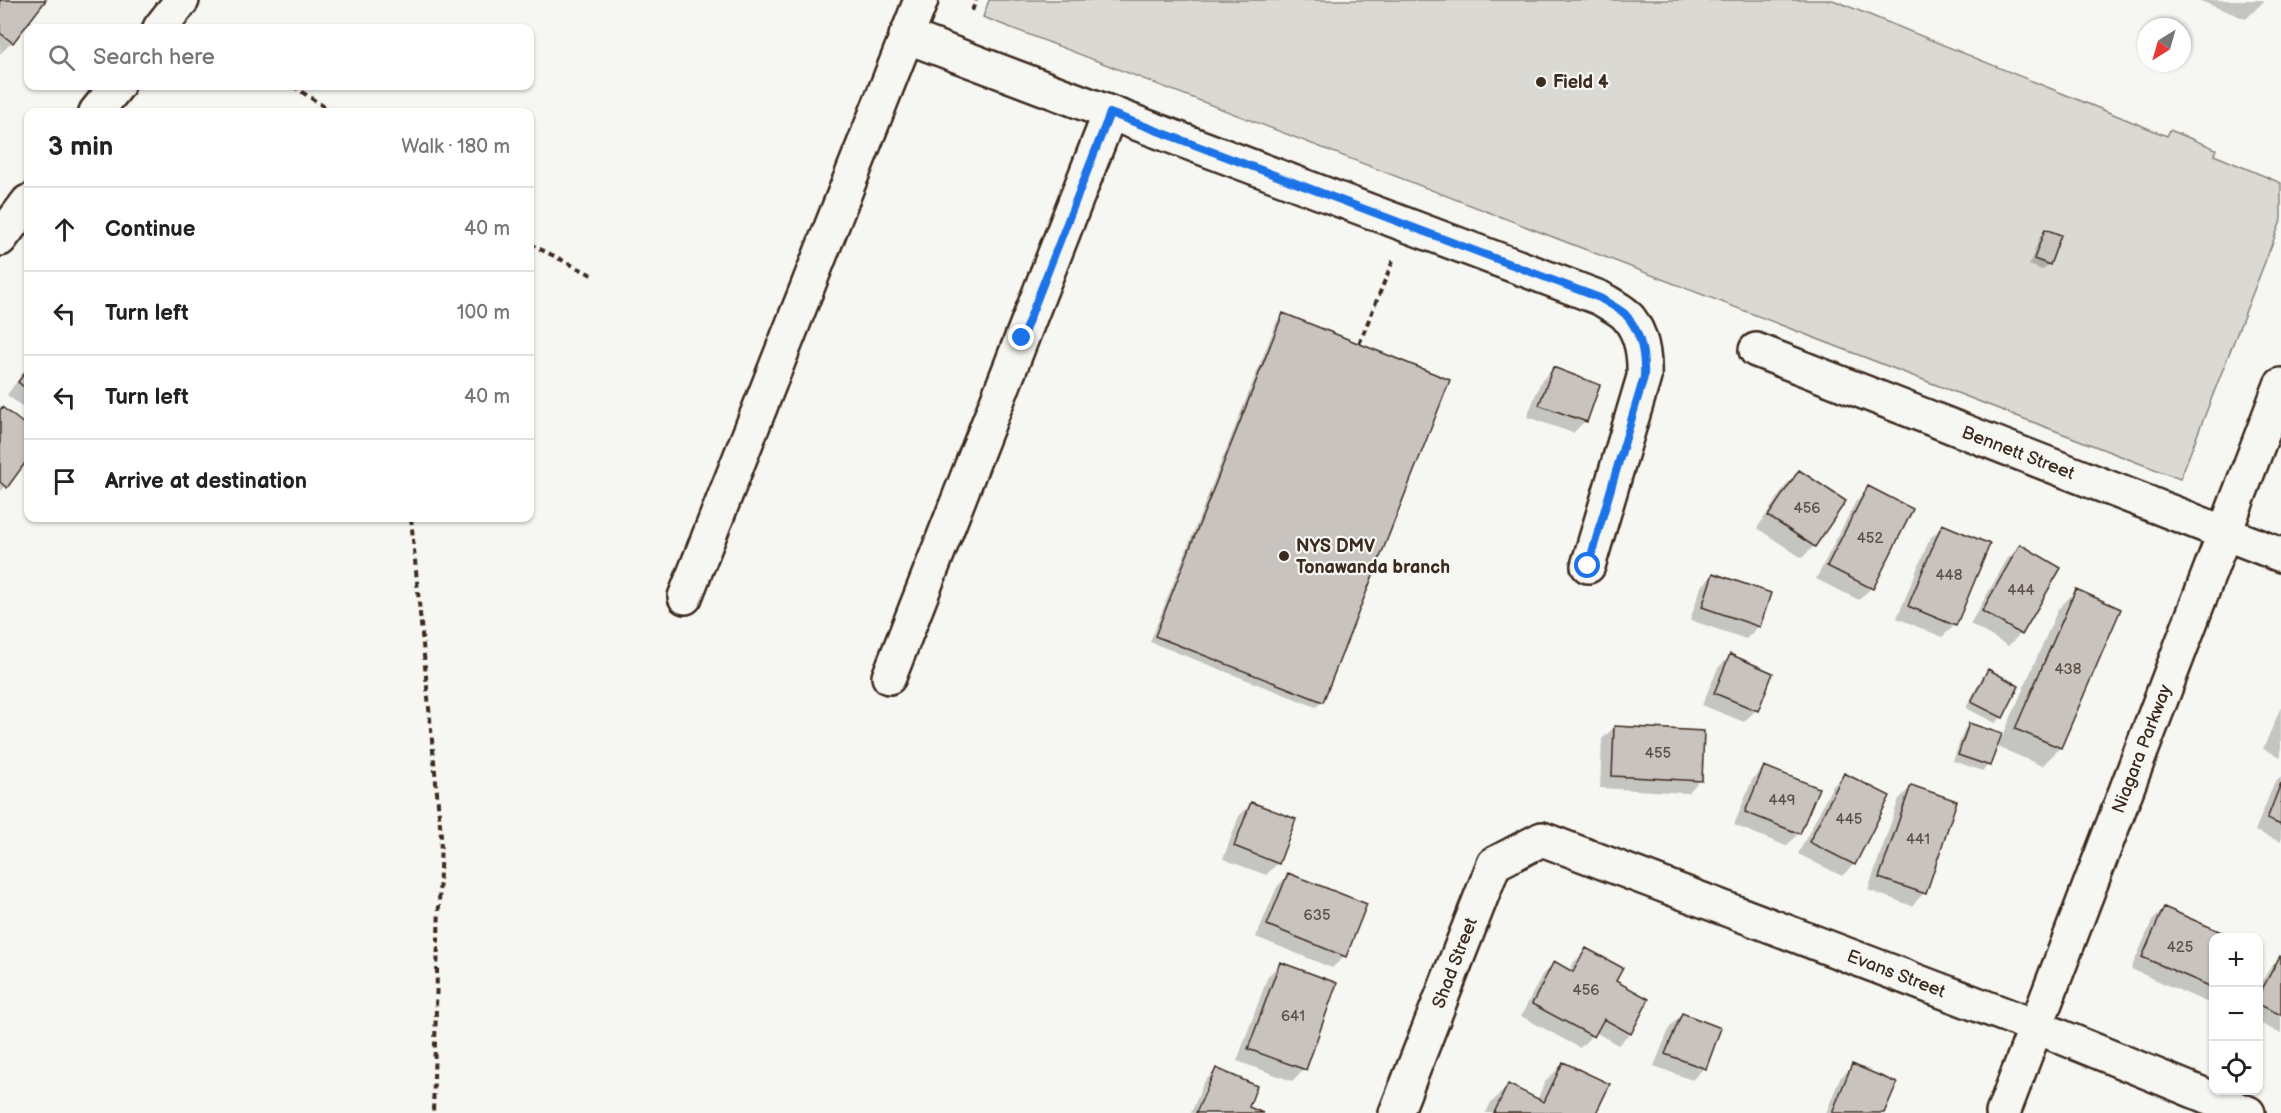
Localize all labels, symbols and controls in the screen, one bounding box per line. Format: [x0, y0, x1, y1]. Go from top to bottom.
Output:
north arrow [2137, 18, 2191, 72]
search box [24, 24, 534, 90]
icon: search [45, 41, 78, 74]
text: Search here [93, 44, 215, 71]
place label: Field 4 [1553, 72, 1609, 93]
marker: Field 4 [1534, 75, 1548, 89]
text: 3 min [48, 132, 113, 163]
text: Walk · 180 m [401, 135, 510, 159]
icon: ahead [48, 213, 81, 246]
text: Continue [105, 216, 195, 243]
text: 40 m [464, 217, 510, 241]
icon: left [48, 297, 81, 330]
text: Turn left [105, 300, 189, 327]
text: 100 m [457, 301, 510, 325]
route end [1008, 324, 1034, 350]
icon: left [48, 381, 81, 414]
text: Turn left [105, 384, 189, 411]
text: 40 m [464, 385, 510, 409]
street label: Bennett Street [1959, 422, 2078, 484]
icon: arrive [48, 465, 81, 498]
text: Arrive at destination [105, 468, 307, 495]
house number: 456 [1794, 499, 1820, 518]
house number: 452 [1857, 529, 1883, 548]
place label: NYS DMV Tonawanda branch [1296, 536, 1450, 578]
marker: NYS DMV Tonawanda branch [1277, 549, 1291, 563]
route start [1574, 552, 1600, 578]
house number: 448 [1935, 566, 1963, 585]
house number: 444 [2007, 581, 2035, 600]
house number: 438 [2054, 660, 2082, 679]
street label: Niagara Parkway [2108, 681, 2177, 816]
house number: 455 [1645, 744, 1671, 763]
house number: 449 [1769, 791, 1795, 810]
house number: 445 [1836, 810, 1862, 829]
house number: 441 [1906, 830, 1930, 849]
house number: 635 [1304, 906, 1331, 925]
street label: Shad Street [1428, 914, 1482, 1011]
map controls [2209, 933, 2263, 1095]
button: + [2209, 933, 2263, 987]
house number: 425 [2167, 938, 2193, 957]
street label: Evans Street [1844, 946, 1949, 1003]
house number: 456 [1573, 981, 1599, 1000]
button: − [2209, 987, 2263, 1041]
house number: 641 [1281, 1007, 1305, 1026]
button: locate [2209, 1041, 2263, 1095]

